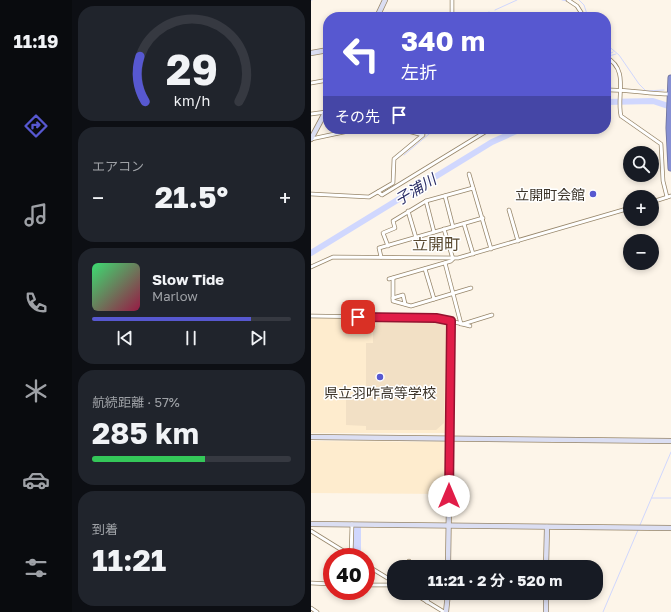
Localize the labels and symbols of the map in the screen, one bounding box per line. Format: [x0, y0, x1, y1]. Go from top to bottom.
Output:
water label: 子浦川 [391, 169, 441, 208]
place label: 立開町会館 [515, 186, 585, 203]
marker: 立開町会館 [588, 189, 598, 199]
district label: 立開町 [412, 234, 460, 254]
pin [341, 300, 375, 334]
marker: 県立羽咋高等学校 [375, 372, 385, 382]
place label: 県立羽咋高等学校 [324, 384, 436, 401]
position arrow [428, 475, 470, 517]
speed limit sign: 40 [323, 548, 375, 600]

